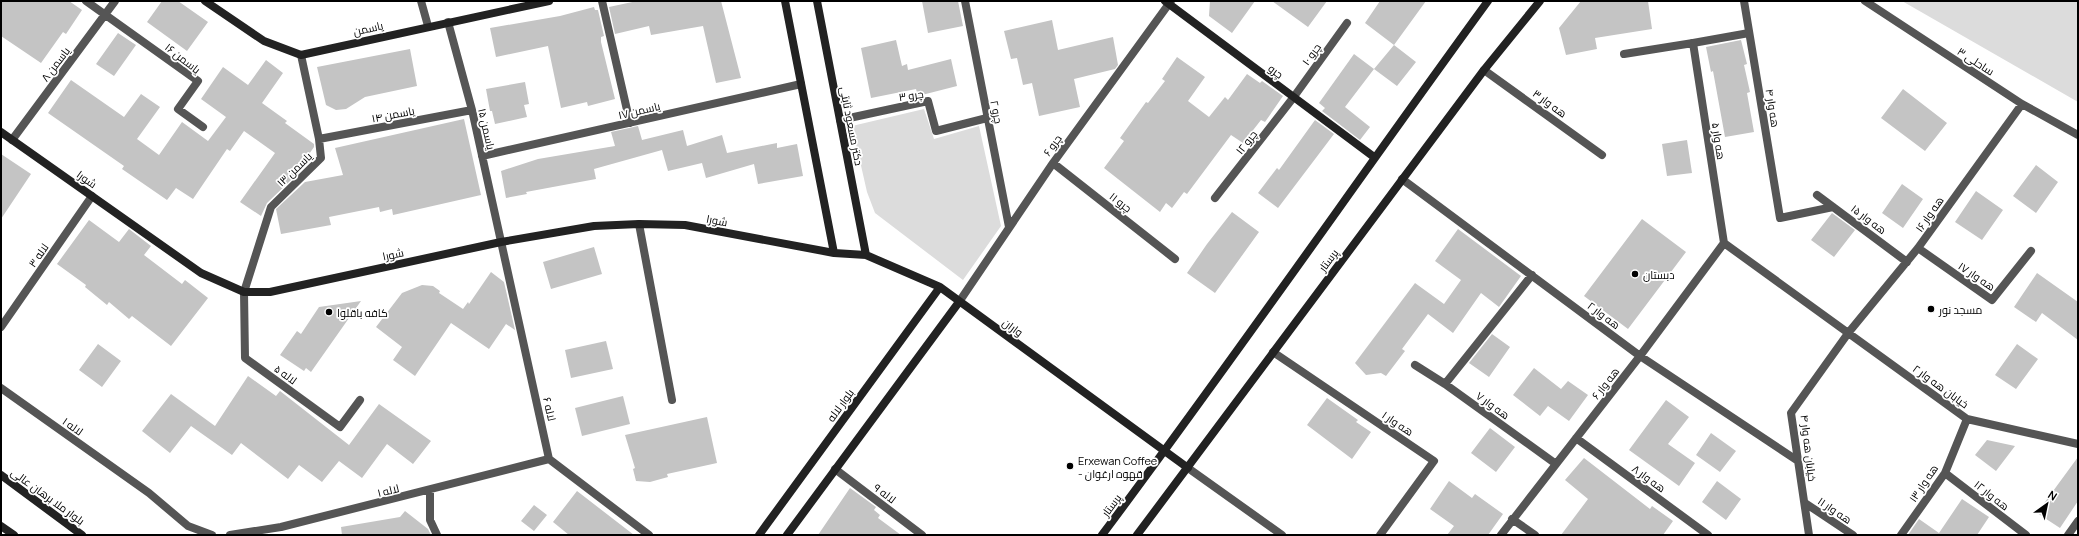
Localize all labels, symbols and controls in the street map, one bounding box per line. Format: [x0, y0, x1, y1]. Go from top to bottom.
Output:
street label: یاسمن [351, 17, 385, 39]
street label: یاسمن ۱۶ [162, 39, 204, 77]
street label: چرو ۱۰ [1298, 40, 1324, 68]
street label: ساحلی ۳ [1955, 43, 1997, 79]
street label: یاسمن ۸ [37, 44, 73, 84]
street label: چرو [1265, 60, 1287, 82]
street label: دکتر مسعود ثابتی [837, 85, 867, 167]
street label: چرو ۳ [898, 86, 924, 104]
street label: هه وار ۳ [1530, 86, 1570, 120]
street label: هه وار ۴ [1763, 88, 1783, 128]
street label: یاسمن ۱۷ [616, 98, 662, 122]
street label: چرو ۲ [987, 99, 1007, 125]
street label: یاسمن ۱۴ [370, 102, 416, 125]
street label: یاسمن ۱۵ [475, 107, 499, 151]
street label: هه وار ۵ [1709, 121, 1729, 161]
street label: چرو ۱۲ [1232, 127, 1260, 157]
street label: چرو ۶ [1039, 131, 1065, 159]
street label: یاسمن ۱۳ [273, 148, 315, 189]
street label: شورا [74, 167, 100, 191]
street label: چرو ۱۱ [1107, 189, 1135, 215]
street label: هه وار ۱۶ [1911, 193, 1947, 235]
street label: هه وار ۱۵ [1848, 201, 1890, 237]
street label: شورا [705, 211, 729, 229]
street label: لاله ۳ [24, 240, 52, 270]
street label: شورا [381, 244, 405, 264]
street label: پرستار [1314, 246, 1341, 275]
street label: هه وار ۱۷ [1956, 258, 1998, 294]
place label: دبستان [1643, 267, 1675, 282]
marker: دبستان [1630, 269, 1640, 279]
street label: هه وار ۲ [1585, 298, 1623, 332]
place label: مسجد نور [1938, 302, 1982, 317]
marker: مسجد نور [1926, 304, 1936, 314]
place label: کافه باقلوا [337, 305, 388, 320]
marker: کافه باقلوا [324, 307, 334, 317]
street label: واران [1000, 314, 1026, 340]
street label: لاله ۵ [272, 361, 300, 387]
street label: خیابان هه وار ۲ [1910, 361, 1972, 411]
street label: هه وار ۶ [1588, 364, 1622, 402]
street label: بلوار لاله [823, 386, 857, 424]
street label: هه وار ۷ [1473, 388, 1513, 422]
street label: لاله ۶ [540, 396, 560, 422]
street label: هه وار ۱ [1379, 407, 1417, 439]
street label: لاله ۱ [60, 414, 86, 438]
street label: خیابان هه وار ۴ [1797, 414, 1821, 482]
place label: Erxewan Coffee - قهوه ارغوان [1078, 453, 1158, 481]
marker: Erxewan Coffee - قهوه ارغوان [1065, 461, 1075, 471]
street label: هه وار ۸ [1629, 461, 1669, 495]
street label: هه وار ۱۳ [1905, 461, 1941, 505]
street label: بلوار ملا برهان عالی [8, 464, 88, 528]
street label: هه وار ۱۲ [1971, 477, 2013, 513]
street label: لاله ۱ [375, 480, 401, 500]
street label: لاله ۹ [871, 480, 899, 506]
north arrow [2027, 484, 2067, 524]
text: N [2045, 487, 2060, 504]
street label: پرستار [1097, 491, 1124, 520]
street label: هه وار ۱۱ [1815, 493, 1855, 527]

